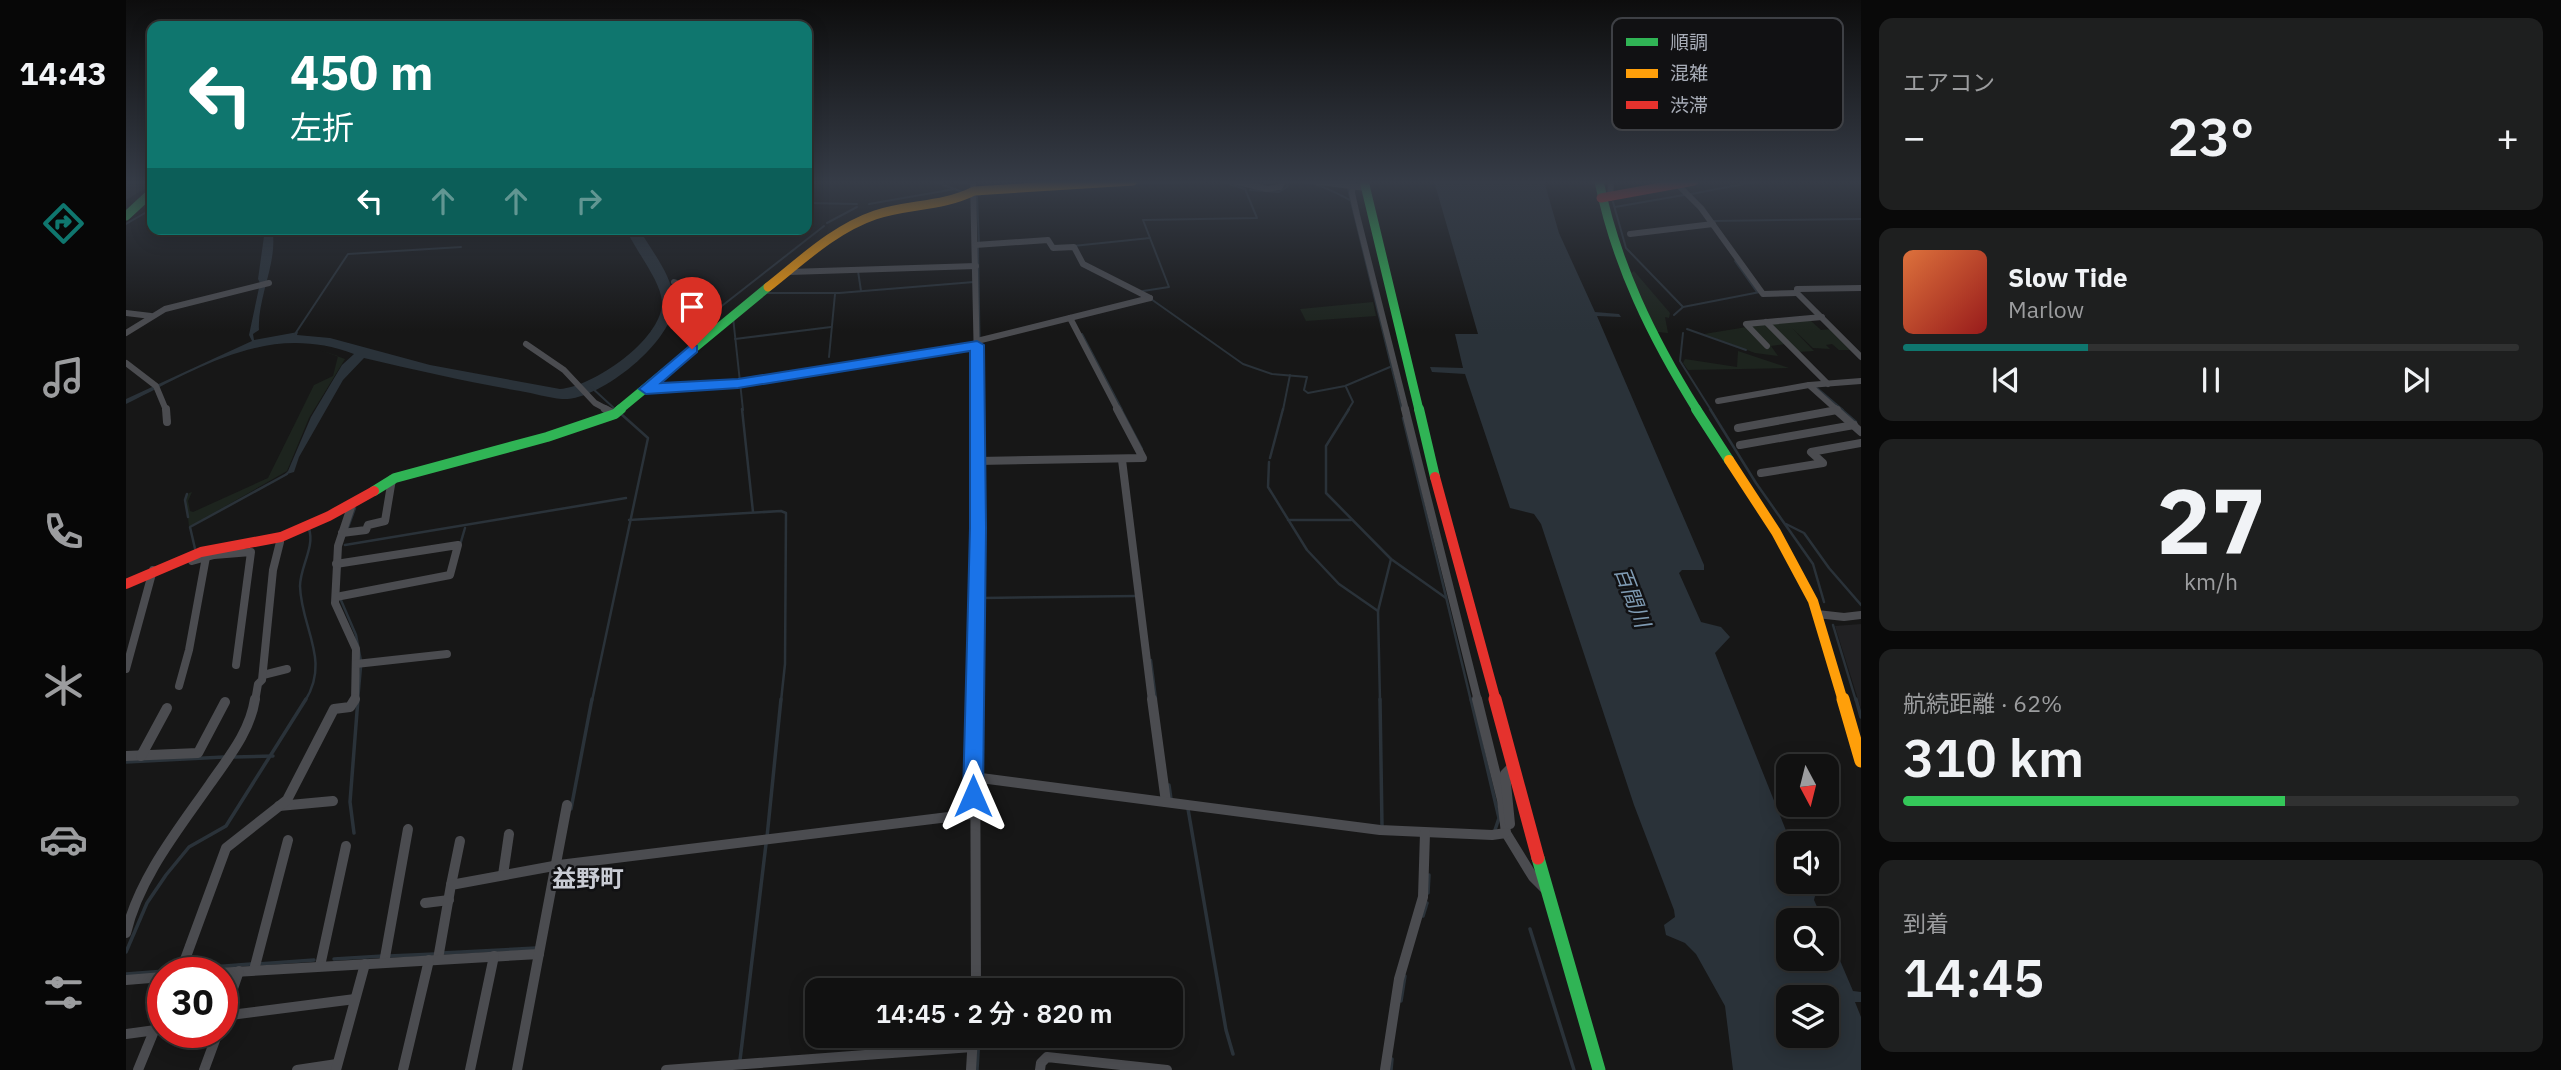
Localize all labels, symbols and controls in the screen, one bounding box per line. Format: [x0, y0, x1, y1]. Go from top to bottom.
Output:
legend [1612, 18, 1843, 130]
text: 順調 [1670, 30, 1708, 54]
text: 450 m [290, 40, 434, 103]
icon: left [175, 49, 266, 140]
text: 14:43 [19, 52, 107, 94]
text: 混雑 [1670, 61, 1708, 85]
text: エアコン [1903, 67, 1995, 97]
text: 渋滞 [1670, 93, 1708, 117]
text: 23° [2168, 103, 2254, 170]
text: 左折 [290, 106, 354, 148]
text: − [1903, 112, 1926, 161]
text: + [2496, 112, 2519, 161]
icon: left [351, 182, 389, 220]
icon: ahead [424, 182, 462, 220]
icon: ahead [497, 182, 535, 220]
icon: right [570, 182, 608, 220]
icon: directions [39, 199, 88, 248]
text: Slow Tide [2008, 260, 2128, 294]
pin [662, 277, 722, 349]
icon: arrive [673, 288, 711, 326]
text: Marlow [2008, 294, 2084, 324]
icon: music [39, 353, 88, 402]
icon: previous [1987, 361, 2025, 399]
icon: pause [2192, 361, 2230, 399]
icon: next [2397, 361, 2435, 399]
text: 27 [2156, 461, 2266, 579]
icon: phone [39, 507, 88, 556]
water label: 百間川 [1609, 562, 1658, 633]
text: km/h [2184, 566, 2238, 596]
icon: climate [39, 661, 88, 710]
text: 航続距離 · 62% [1903, 688, 2062, 718]
text: 310 km [1903, 724, 2084, 791]
north arrow [1776, 754, 1839, 817]
map controls [1776, 754, 1839, 1048]
position arrow [936, 759, 1010, 833]
icon: car [39, 815, 88, 864]
button: sound [1776, 831, 1839, 894]
district label: 益野町 [552, 862, 624, 894]
button: search [1776, 908, 1839, 971]
text: 到着 [1903, 908, 1949, 938]
text: 14:45 [1903, 944, 2044, 1011]
speed limit sign: 30 [147, 957, 238, 1048]
icon: filters [39, 968, 88, 1017]
button: layers [1776, 985, 1839, 1048]
text: 14:45 · 2 分 · 820 m [875, 996, 1113, 1030]

